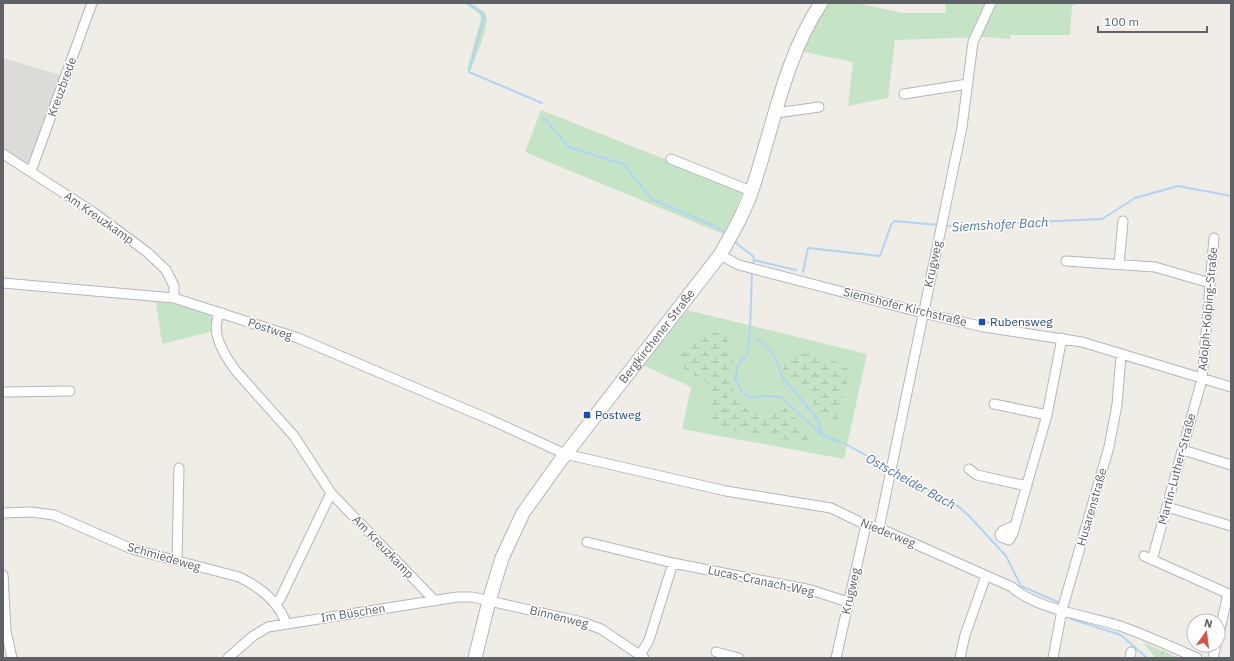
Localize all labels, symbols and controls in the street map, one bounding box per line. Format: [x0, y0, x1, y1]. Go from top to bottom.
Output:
scale bar [1098, 8, 1207, 34]
text: 100 m [1104, 14, 1139, 29]
street label: Kreuzbrede [44, 55, 79, 119]
street label: Am Kreuzkamp [61, 188, 137, 247]
water label: Siemshofer Bach [951, 213, 1049, 236]
street label: Krugweg [920, 239, 945, 289]
street label: Adolph-Kolping-Straße [1195, 246, 1220, 372]
street label: Siemshofer Kirchstraße [842, 284, 969, 329]
street label: Bergkirchener Straße [615, 286, 698, 386]
street label: Postweg [246, 314, 295, 343]
place label: Rubensweg [990, 314, 1053, 329]
marker: Rubensweg [977, 317, 987, 327]
place label: Postweg [595, 407, 641, 422]
marker: Postweg [582, 410, 592, 420]
street label: Martin-Luther-Straße [1154, 411, 1199, 526]
water label: Ostscheider Bach [863, 450, 959, 513]
street label: Husarenstraße [1073, 466, 1110, 548]
street label: Am Kreuzkamp [350, 512, 417, 581]
street label: Niederweg [858, 515, 919, 551]
street label: Schmiedeweg [126, 539, 203, 574]
street label: Lucas-Cranach-Weg [707, 562, 816, 599]
street label: Krugweg [838, 566, 863, 616]
street label: Im Büschen [320, 600, 386, 625]
street label: Binnenweg [528, 602, 591, 631]
north arrow [1186, 613, 1226, 653]
text: N [1203, 616, 1214, 631]

